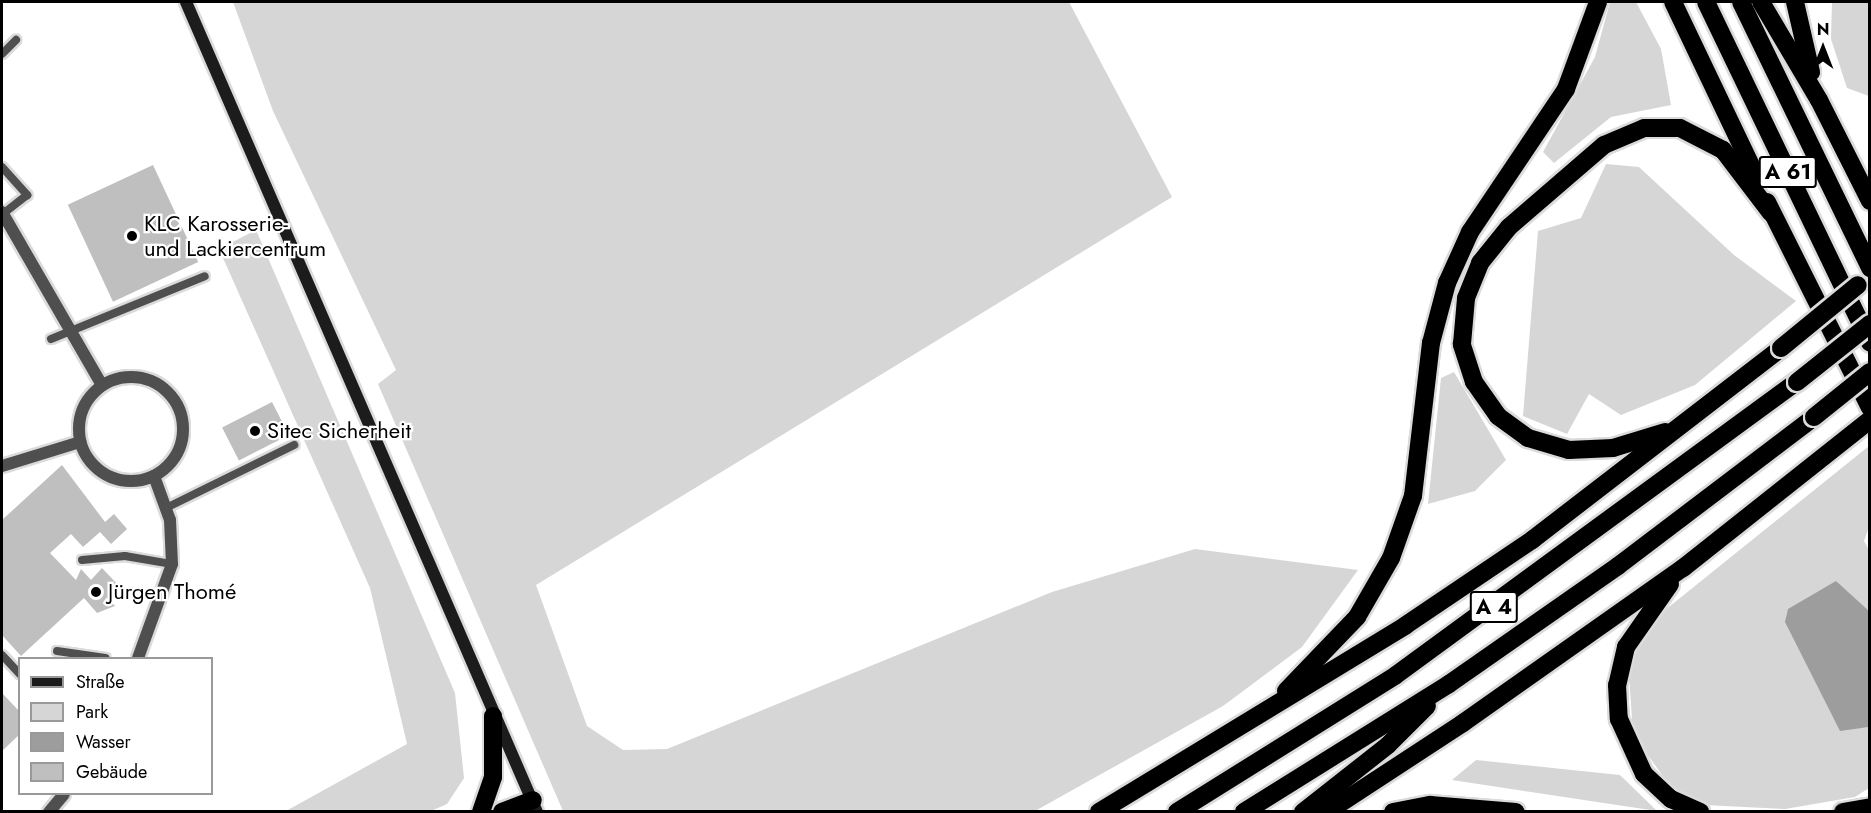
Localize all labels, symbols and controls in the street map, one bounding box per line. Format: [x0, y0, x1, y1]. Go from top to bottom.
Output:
north arrow [1793, 18, 1853, 78]
text: N [1817, 18, 1829, 41]
road number: A 61 [1758, 154, 1818, 190]
place label: KLC Karosserie- und Lackiercentrum [144, 210, 326, 262]
marker: KLC Karosserie- und Lackiercentrum [125, 229, 139, 243]
place label: Sitec Sicherheit [267, 418, 411, 444]
marker: Sitec Sicherheit [248, 424, 262, 438]
place label: Jürgen Thomé [108, 579, 236, 605]
marker: Jürgen Thomé [89, 585, 103, 599]
road number: A 4 [1468, 589, 1520, 625]
legend [18, 657, 213, 795]
text: Straße [76, 669, 124, 695]
text: Park [76, 699, 108, 725]
text: Wasser [76, 729, 131, 755]
text: Gebäude [76, 759, 147, 785]

